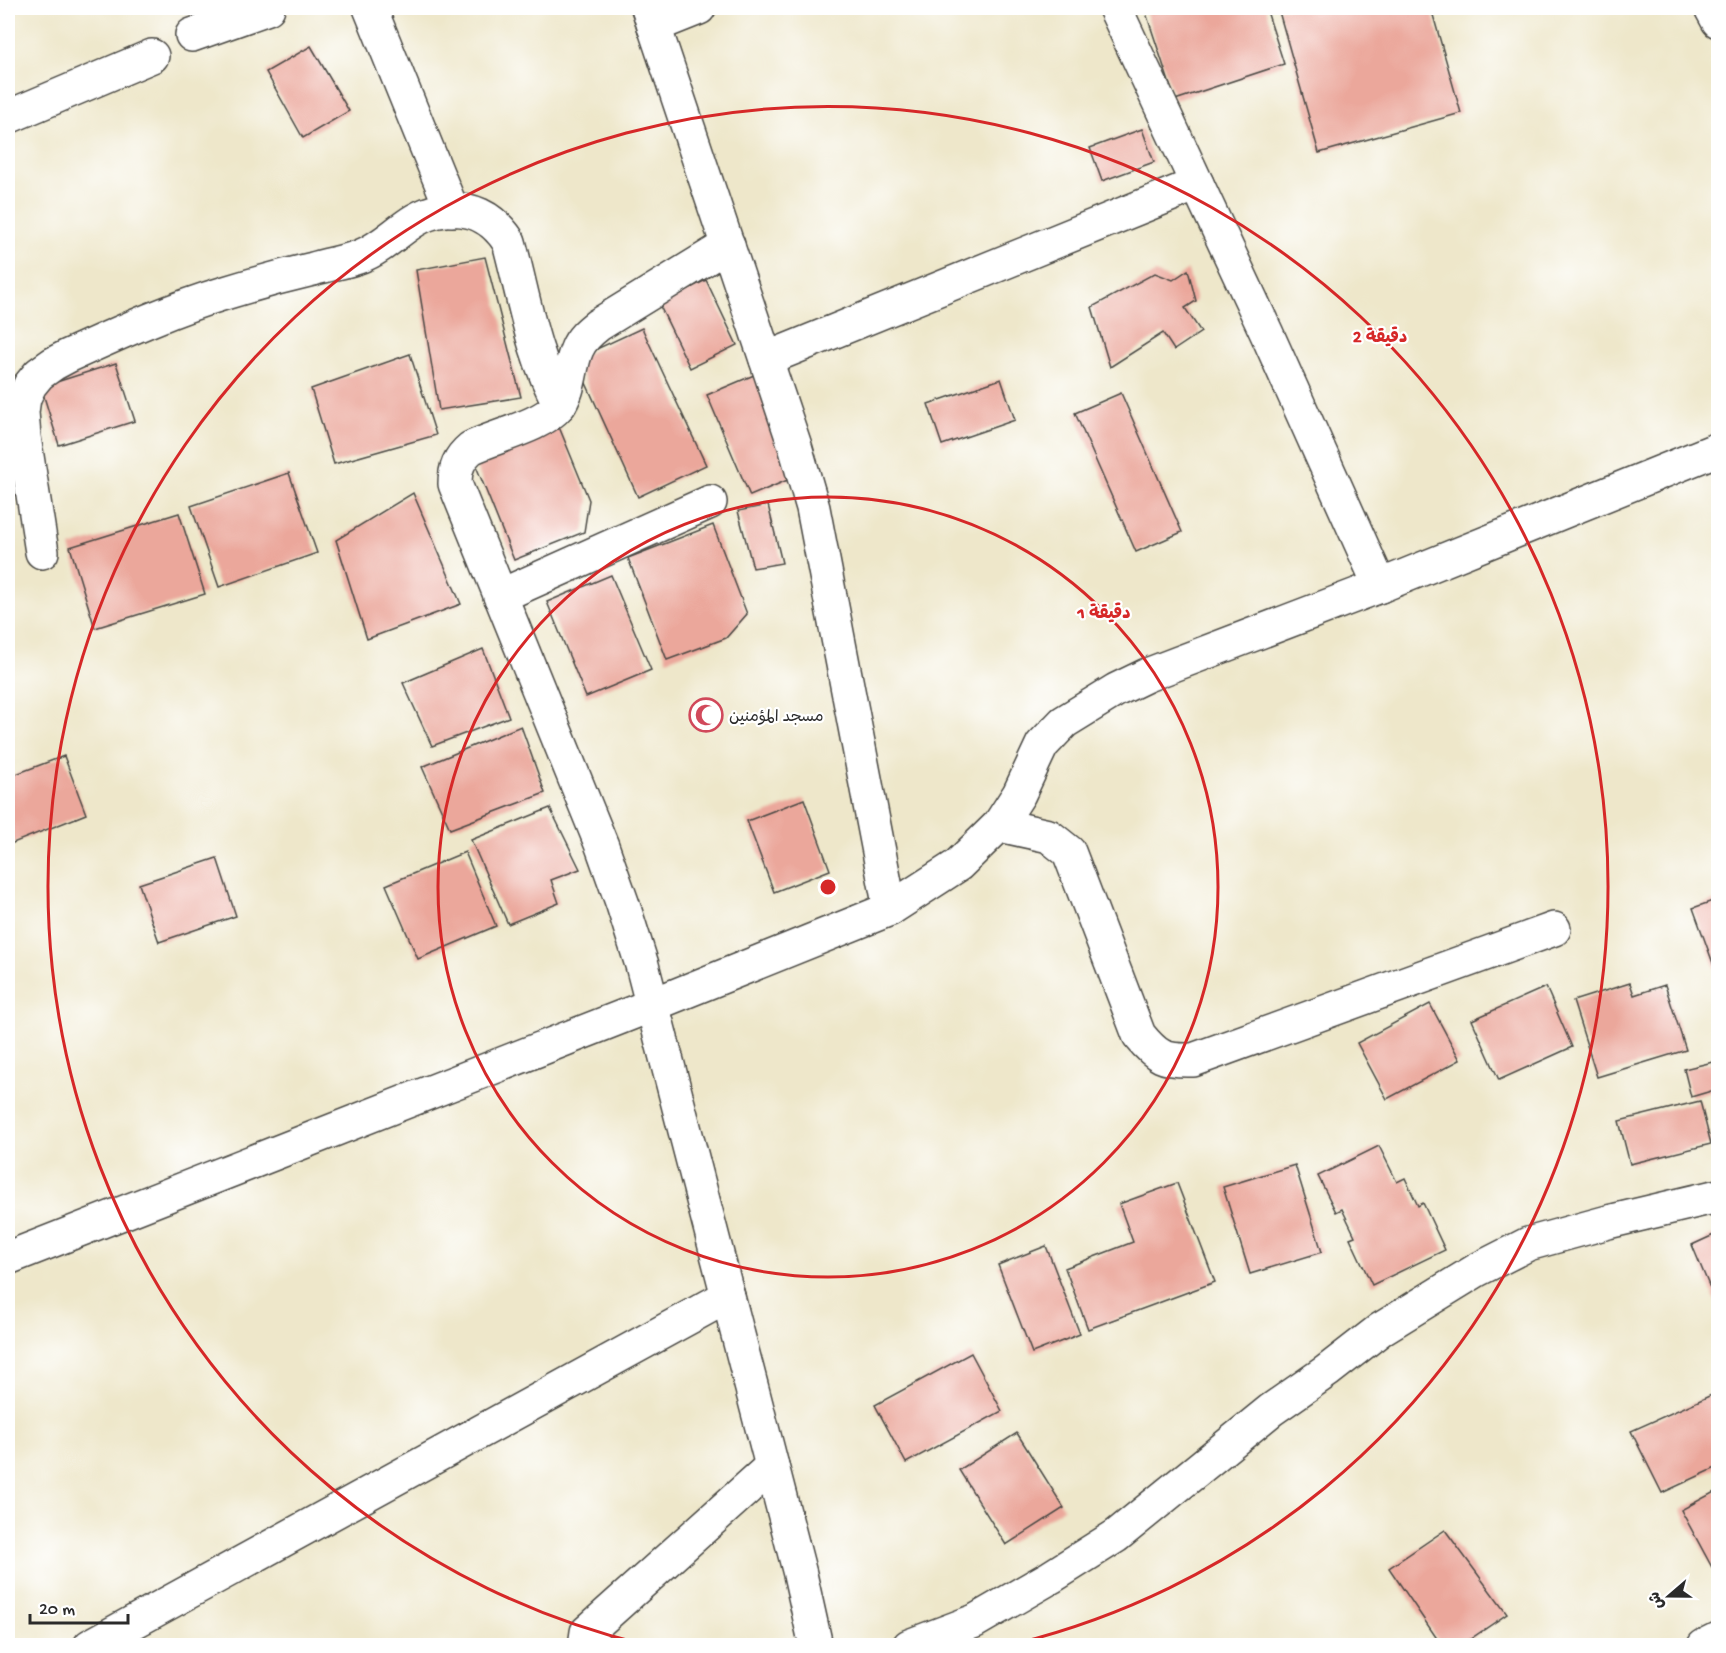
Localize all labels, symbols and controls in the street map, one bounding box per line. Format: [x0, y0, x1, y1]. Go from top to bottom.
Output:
text: 2 دقيقة [1353, 326, 1407, 349]
text: 1 دقيقة [1076, 602, 1131, 625]
mosque icon: مسجد المؤمنين [688, 697, 724, 733]
place label: مسجد المؤمنين [729, 709, 824, 728]
centre of rings [818, 877, 838, 897]
north arrow [1639, 1566, 1699, 1626]
scale bar [30, 1587, 128, 1625]
text: ش [1646, 1588, 1670, 1611]
text: 20 m [39, 1600, 75, 1621]

